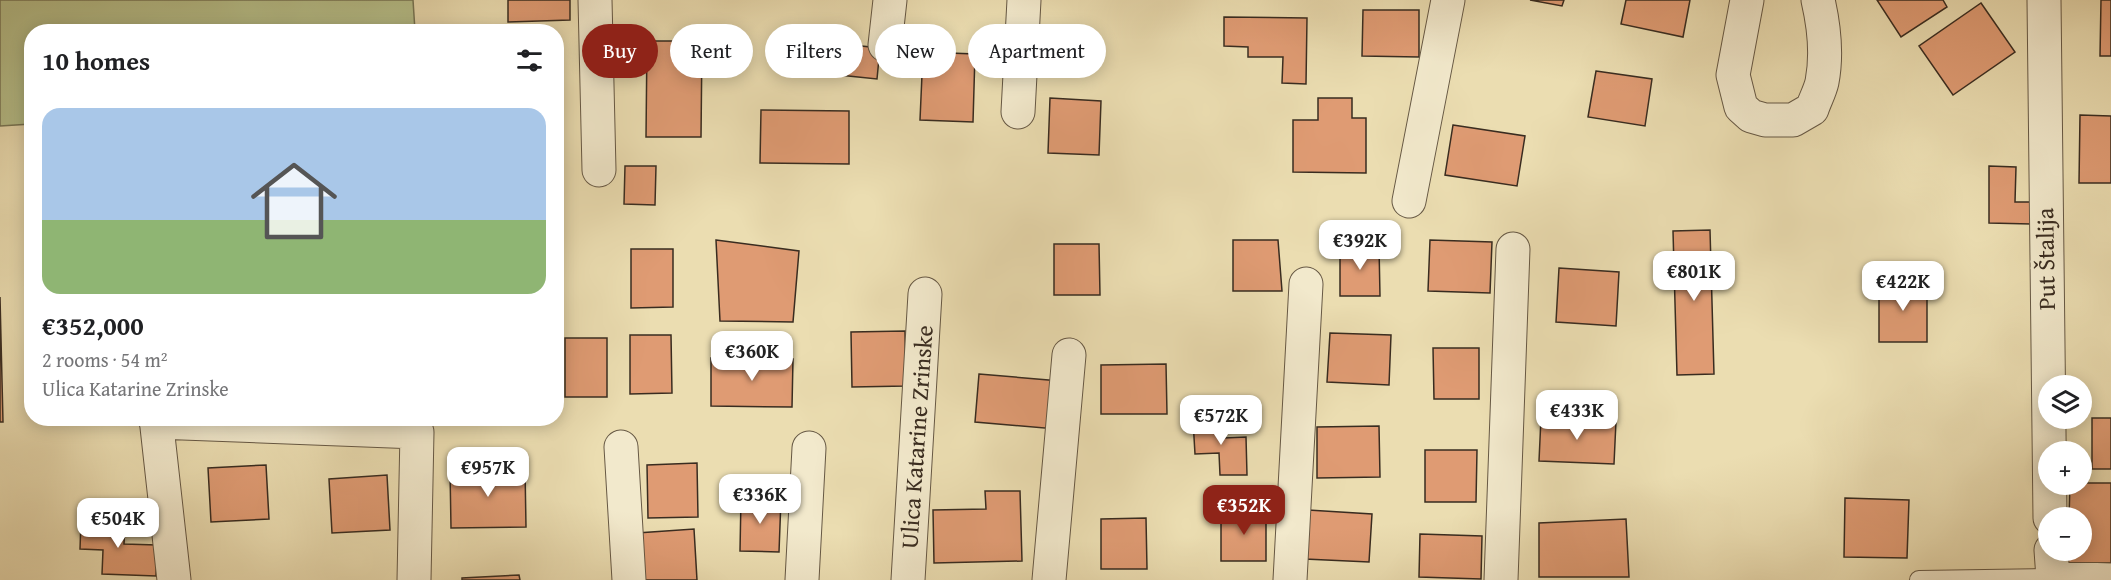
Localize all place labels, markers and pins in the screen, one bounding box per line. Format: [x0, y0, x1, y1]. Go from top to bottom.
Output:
pin: €392K [1318, 220, 1402, 271]
pin: €801K [1652, 251, 1736, 302]
pin: €422K [1861, 261, 1945, 312]
pin: €360K [710, 331, 794, 382]
pin: €433K [1535, 390, 1619, 441]
pin: €572K [1179, 395, 1263, 446]
pin: €957K [446, 447, 530, 498]
pin: €336K [718, 474, 802, 525]
pin: €352K [1202, 485, 1286, 536]
pin: €504K [76, 498, 160, 549]

